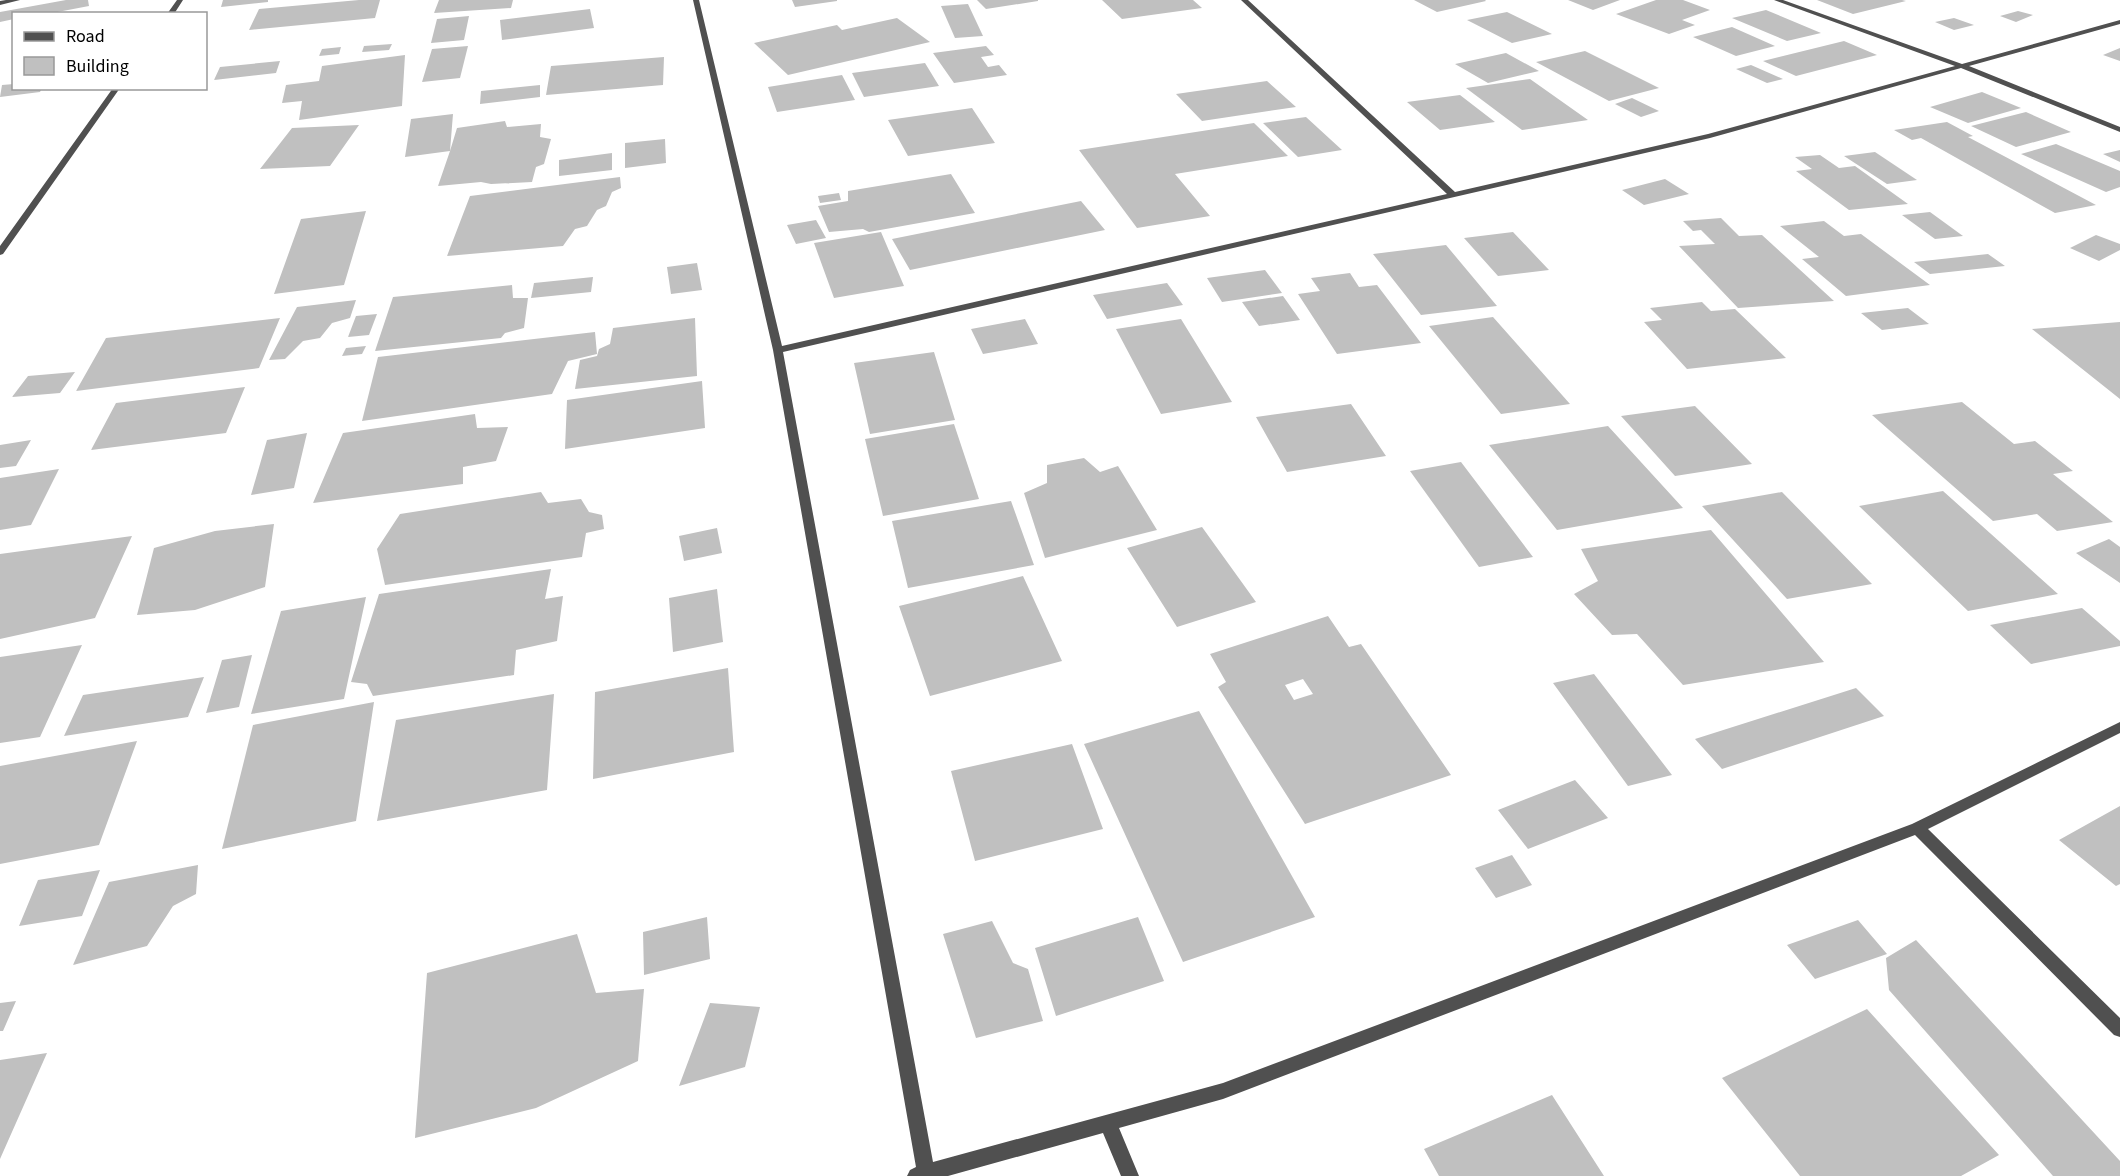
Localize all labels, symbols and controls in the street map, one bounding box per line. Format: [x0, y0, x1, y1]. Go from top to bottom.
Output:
legend [12, 12, 207, 90]
text: Road [66, 24, 105, 49]
text: Building [66, 54, 129, 79]

